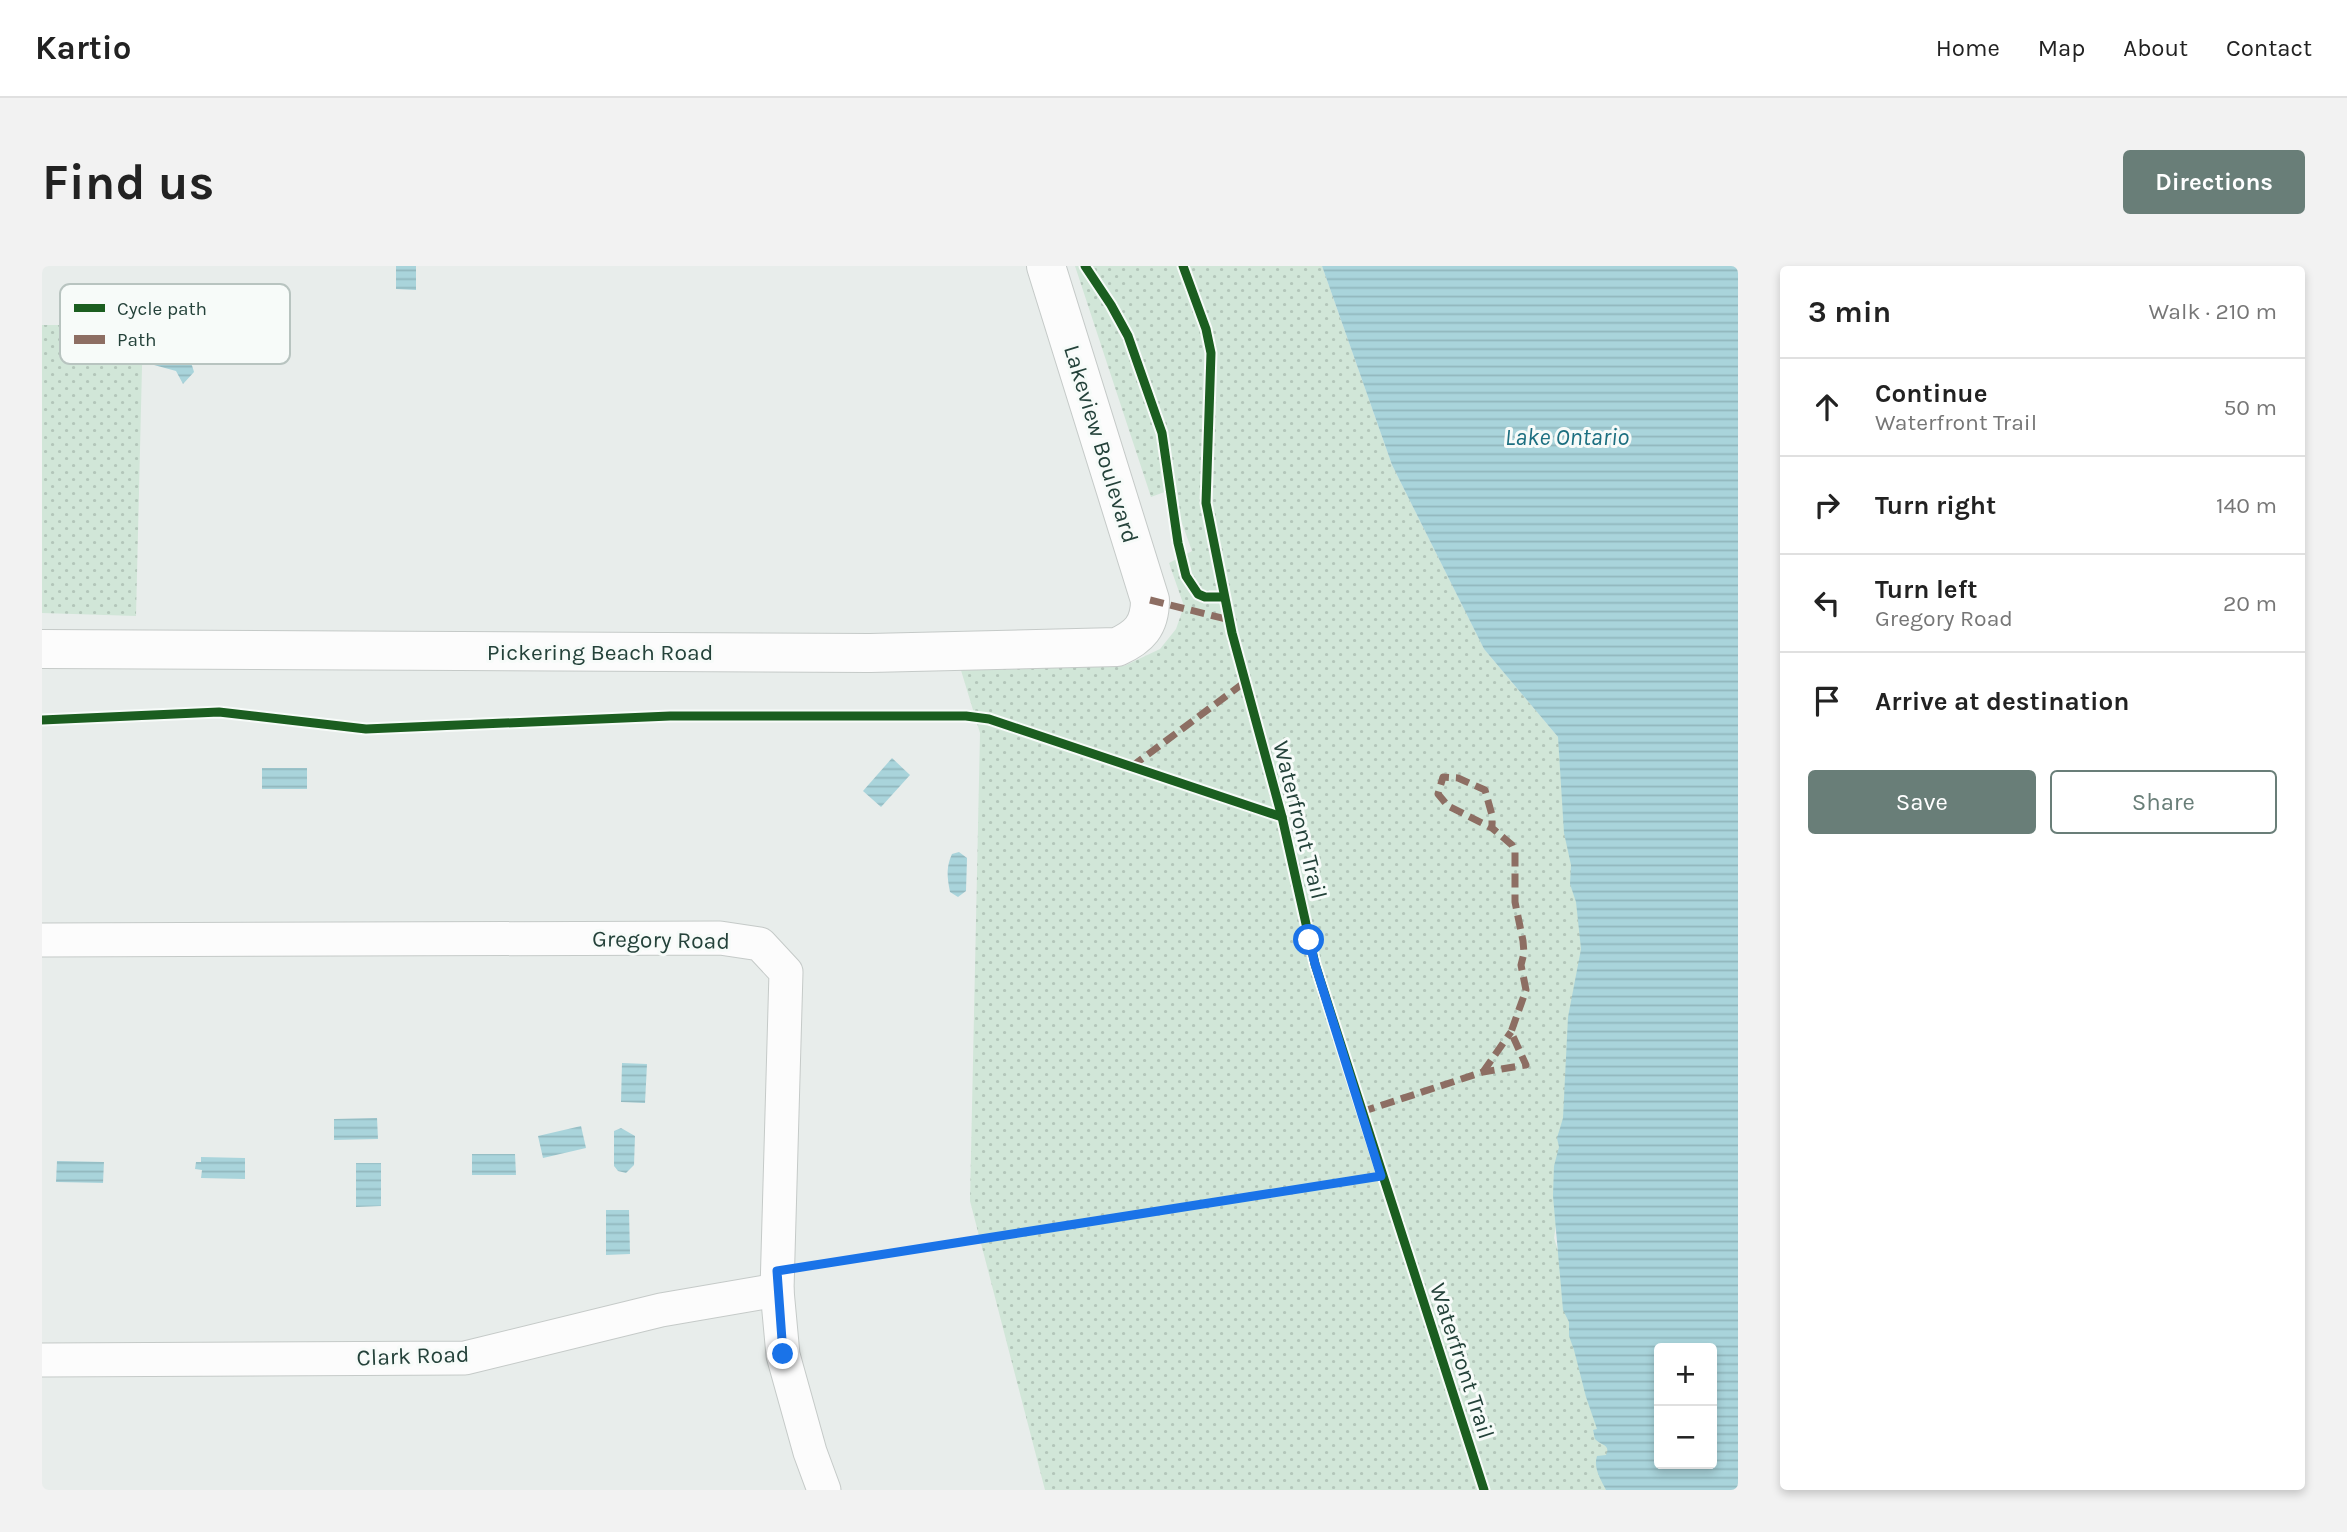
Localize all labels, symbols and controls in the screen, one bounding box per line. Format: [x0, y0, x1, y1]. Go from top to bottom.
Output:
text: Kartio [35, 29, 131, 67]
text: Home [1936, 34, 2000, 62]
text: Map [2038, 34, 2085, 62]
text: About [2123, 34, 2188, 62]
text: Contact [2226, 34, 2312, 62]
button: Directions [2123, 150, 2305, 214]
text: Find us [42, 154, 214, 211]
legend [60, 284, 290, 364]
text: 3 min [1808, 294, 1891, 330]
text: Cycle path [117, 298, 207, 320]
text: Walk · 210 m [2149, 298, 2277, 325]
text: Path [117, 329, 157, 351]
street label: Lakeview Boulevard [1058, 342, 1144, 546]
text: Continue [1875, 378, 1987, 409]
icon: ahead [1808, 388, 1846, 426]
text: 50 m [2223, 394, 2277, 421]
text: Waterfront Trail [1875, 409, 2037, 436]
water label: Lake Ontario [1505, 423, 1629, 451]
icon: right [1808, 486, 1846, 524]
text: Turn right [1875, 490, 1996, 521]
text: 140 m [2216, 492, 2277, 519]
text: Turn left [1875, 574, 1977, 605]
icon: left [1808, 584, 1846, 622]
text: 20 m [2223, 590, 2277, 617]
text: Gregory Road [1875, 605, 2013, 632]
street label: Pickering Beach Road [487, 639, 713, 666]
icon: arrive [1808, 682, 1846, 720]
text: Arrive at destination [1875, 686, 2129, 717]
street label: Waterfront Trail [1267, 738, 1333, 902]
button: Save [1808, 770, 2036, 834]
button: Share [2050, 770, 2277, 834]
route start [1293, 924, 1324, 955]
street label: Gregory Road [592, 925, 730, 955]
street label: Waterfront Trail [1424, 1280, 1500, 1442]
route end [767, 1338, 798, 1369]
street label: Clark Road [356, 1341, 470, 1371]
map controls [1654, 1343, 1717, 1469]
button: + [1654, 1343, 1717, 1406]
button: − [1654, 1406, 1717, 1469]

